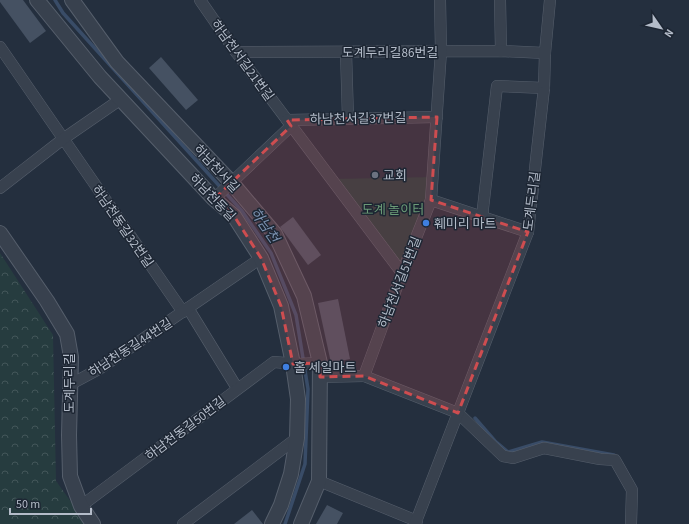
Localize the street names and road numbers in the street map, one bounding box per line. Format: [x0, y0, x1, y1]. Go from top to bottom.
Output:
street label: 하남천서길21번길 [207, 16, 278, 105]
street label: 도계두리길86번길 [342, 44, 438, 62]
street label: 하남천서길37번길 [310, 109, 406, 129]
street label: 하남천서길 [189, 141, 243, 197]
street label: 하남천동길 [185, 170, 240, 225]
street label: 도계두리길 [519, 170, 545, 232]
street label: 하남천동길32번길 [87, 182, 157, 271]
street label: 하남천서길51번길 [374, 234, 426, 331]
street label: 하남천동길44번길 [85, 314, 176, 382]
street label: 도계두리길 [61, 353, 79, 413]
street label: 하남천동길50번길 [142, 393, 230, 465]

